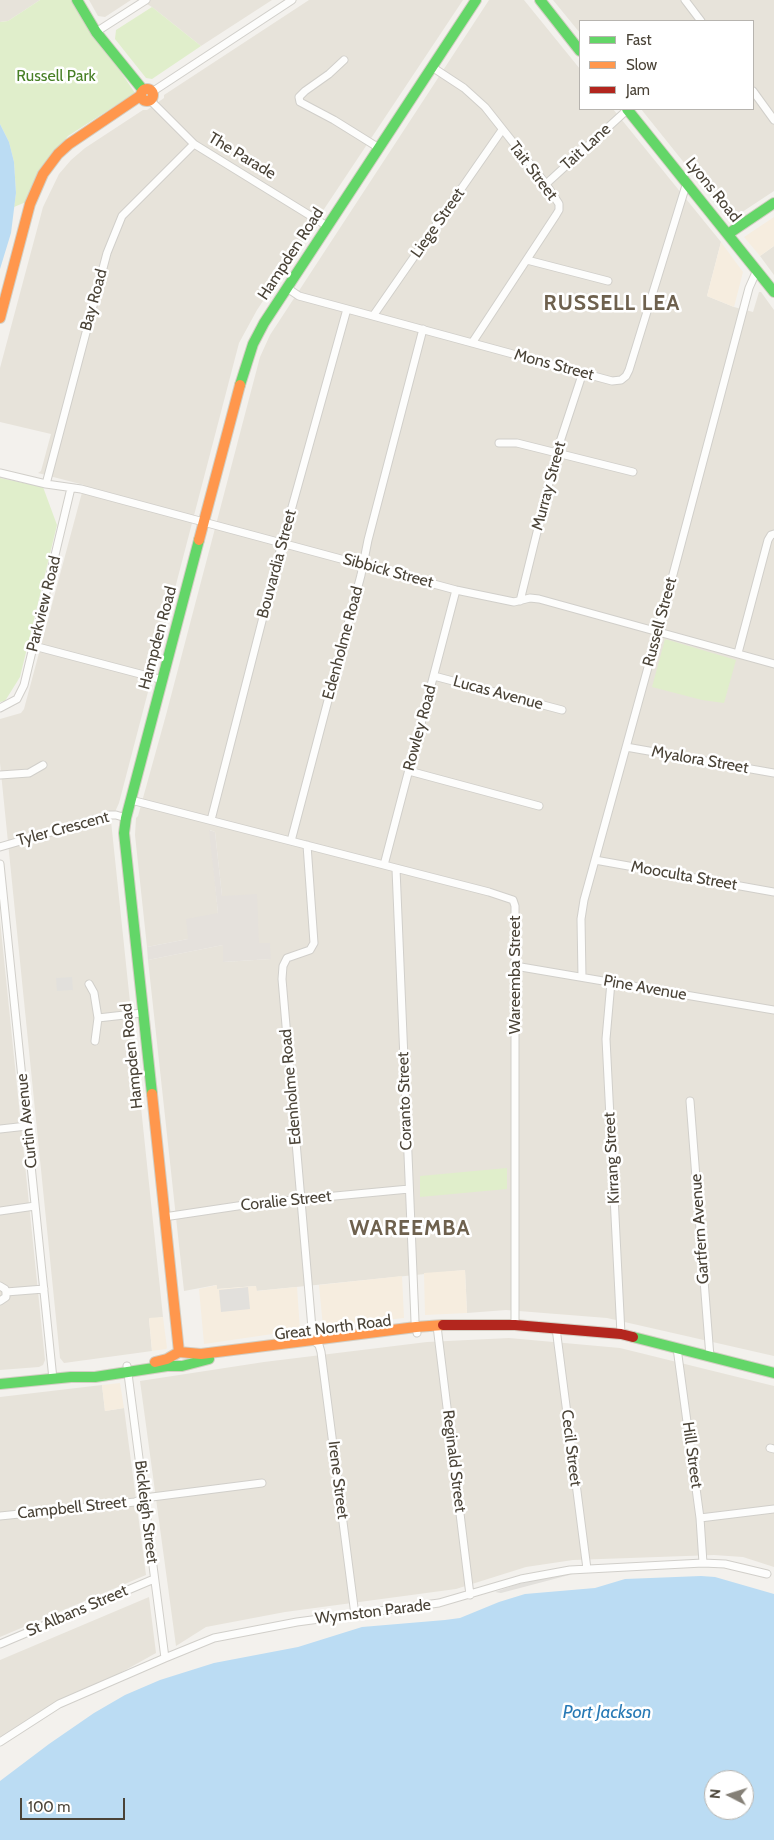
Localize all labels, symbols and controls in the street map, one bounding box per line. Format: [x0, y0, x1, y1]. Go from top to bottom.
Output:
legend [579, 20, 754, 110]
text: Fast [626, 31, 651, 49]
text: Slow [626, 56, 657, 74]
park label: Russell Park [16, 66, 96, 86]
text: Jam [626, 81, 650, 99]
street label: Tait Lane [557, 120, 615, 174]
street label: The Parade [205, 128, 279, 184]
street label: Tait Street [505, 138, 561, 204]
street label: Lyons Road [681, 154, 745, 226]
street label: Liege Street [407, 185, 469, 261]
street label: Hampden Road [254, 204, 328, 304]
street label: Bay Road [77, 267, 111, 333]
district label: RUSSELL LEA [542, 291, 682, 317]
street label: Mons Street [512, 345, 596, 385]
street label: Murray Street [528, 439, 570, 533]
street label: Bouvardia Street [253, 508, 301, 620]
street label: Sibbick Street [341, 550, 435, 592]
street label: Parkview Road [23, 554, 65, 654]
street label: Russell Street [639, 575, 681, 669]
street label: Hampden Road [135, 584, 181, 692]
street label: Edenholme Road [319, 584, 367, 702]
street label: Lucas Avenue [451, 672, 545, 714]
street label: Rowley Road [399, 683, 441, 773]
street label: Myalora Street [650, 742, 750, 778]
street label: Tyler Crescent [15, 807, 111, 851]
street label: Mooculta Street [629, 857, 739, 895]
street label: Wareemba Street [505, 916, 525, 1034]
street label: Pine Avenue [602, 971, 688, 1005]
street label: Hampden Road [117, 1002, 147, 1110]
street label: Edenholme Road [276, 1028, 306, 1146]
street label: Coranto Street [394, 1051, 416, 1151]
street label: Curtin Avenue [12, 1073, 42, 1169]
street label: Kirrang Street [600, 1111, 624, 1205]
street label: Gartfern Avenue [687, 1173, 713, 1285]
street label: Coralie Street [240, 1187, 332, 1215]
district label: WAREEMBA [348, 1216, 472, 1242]
street label: Great North Road [274, 1311, 392, 1345]
street label: Reginald Street [438, 1409, 470, 1513]
street label: Cecil Street [557, 1409, 585, 1487]
street label: Hill Street [678, 1421, 706, 1489]
street label: Irene Street [324, 1440, 352, 1520]
street label: Bickleigh Street [130, 1459, 162, 1565]
street label: Campbell Street [16, 1493, 128, 1523]
street label: St Albans Street [23, 1581, 131, 1641]
street label: Wymston Parade [314, 1595, 432, 1629]
water label: Port Jackson [563, 1702, 651, 1724]
north arrow [704, 1770, 754, 1820]
scale bar [22, 1788, 128, 1820]
text: N [706, 1788, 724, 1799]
text: 100 m [28, 1798, 70, 1816]

